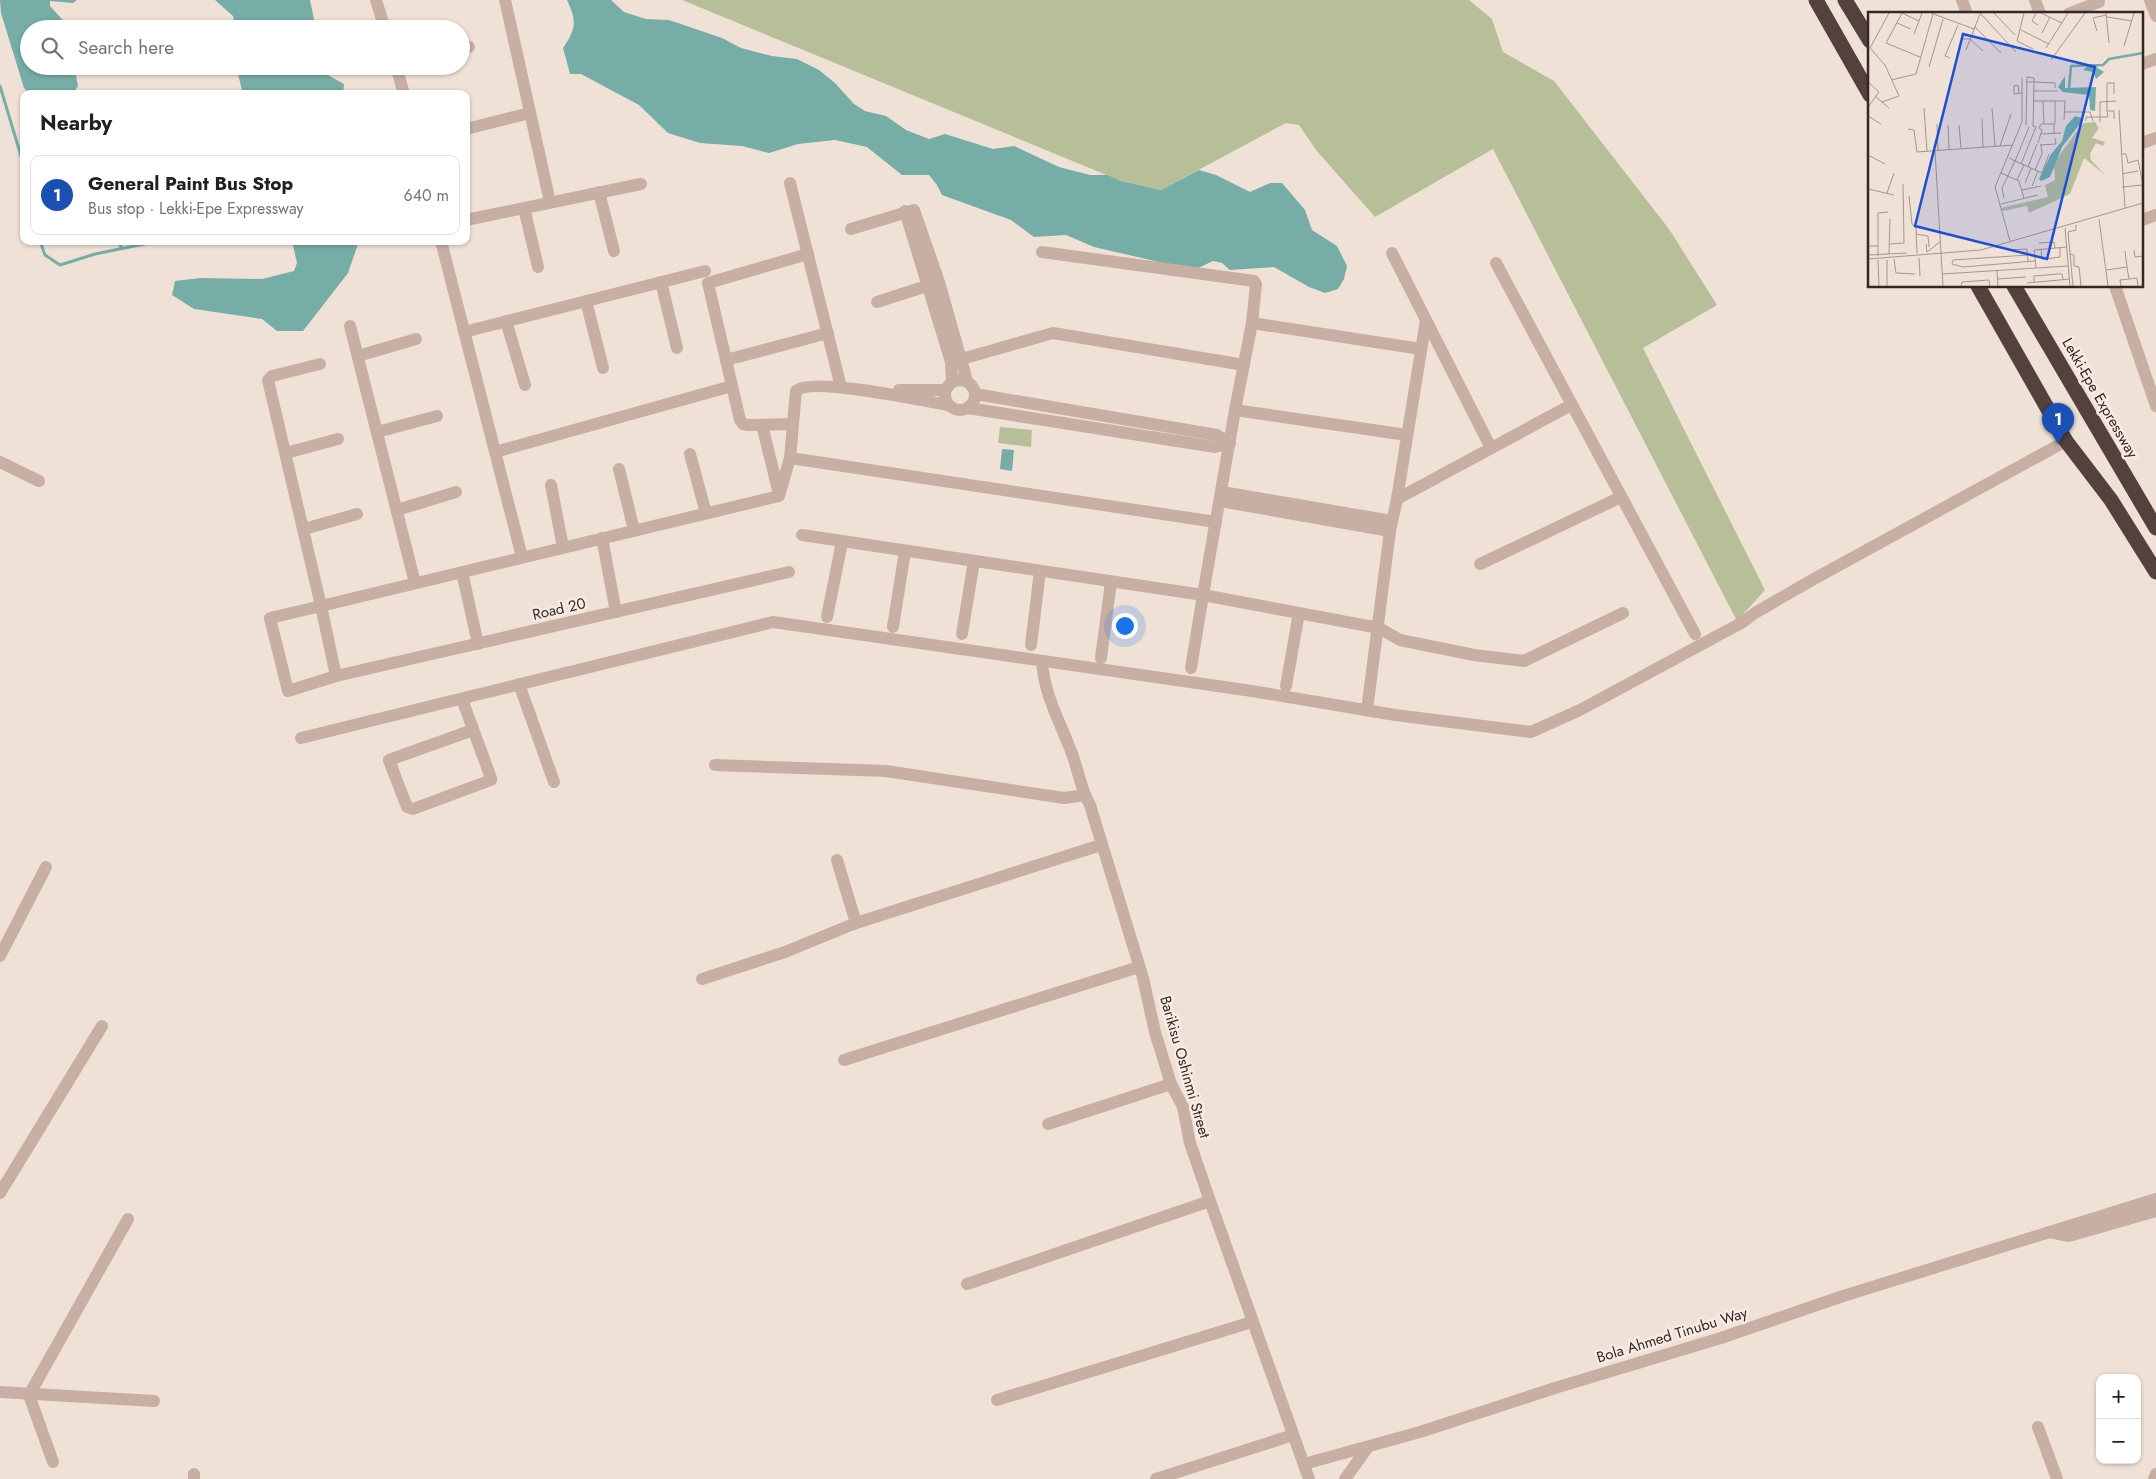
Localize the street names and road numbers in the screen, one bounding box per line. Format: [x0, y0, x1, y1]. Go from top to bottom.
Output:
street label: Lekki-Epe Expressway [2057, 334, 2144, 462]
street label: Road 20 [530, 592, 588, 626]
street label: Barikisu Oshinmi Street [1154, 993, 1216, 1141]
street label: Bola Ahmed Tinubu Way [1594, 1301, 1750, 1368]

